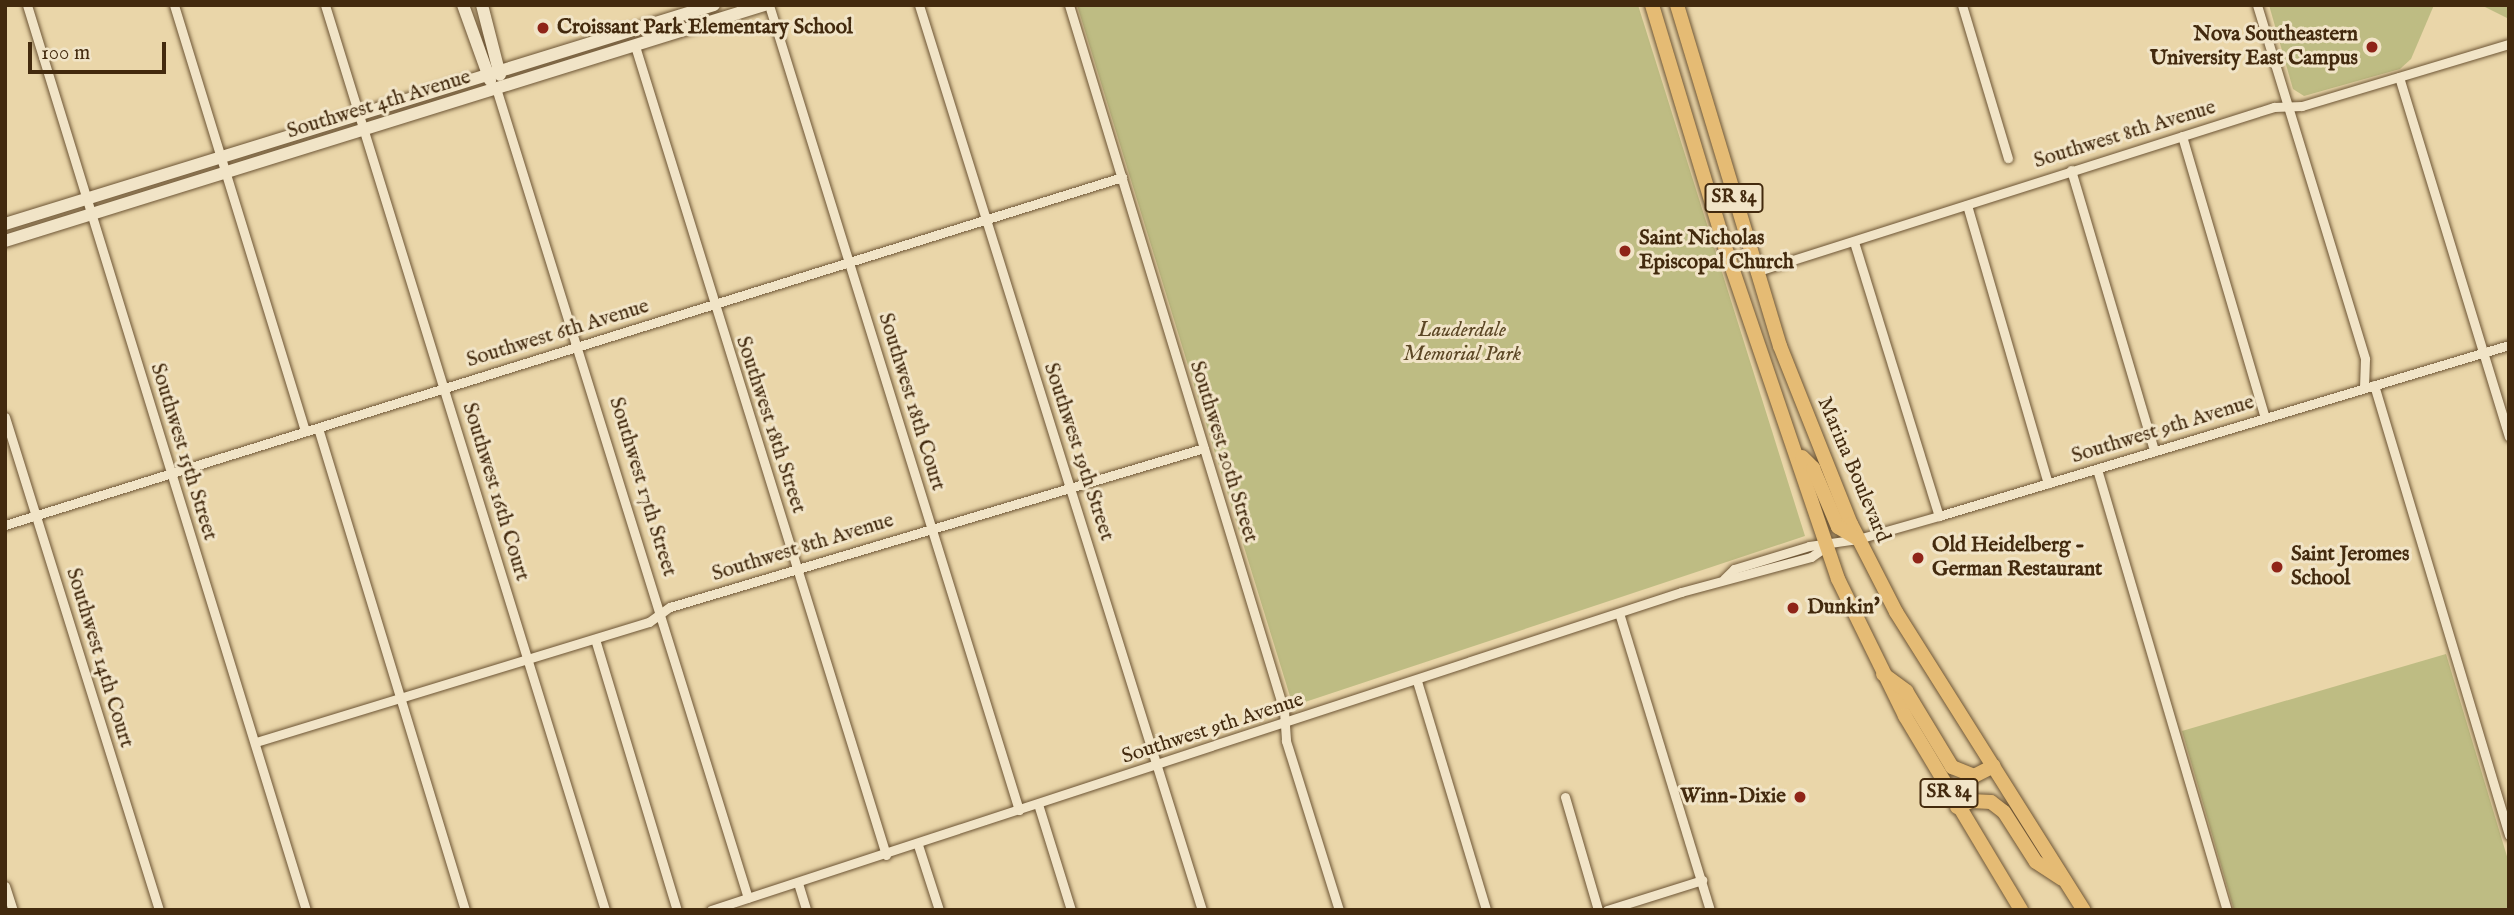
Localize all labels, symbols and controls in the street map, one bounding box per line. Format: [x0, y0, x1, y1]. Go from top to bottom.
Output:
place label: Croissant Park Elementary School [557, 15, 853, 41]
marker: Croissant Park Elementary School [535, 20, 551, 36]
place label: Nova Southeastern University East Campus [2150, 22, 2358, 72]
scale bar [32, 28, 170, 72]
marker: Nova Southeastern University East Campus [2364, 39, 2380, 55]
text: 100 m [41, 40, 90, 67]
street label: Southwest 4th Avenue [284, 65, 474, 145]
street label: Southwest 8th Avenue [2031, 95, 2219, 175]
road number: SR 84 [1704, 182, 1764, 214]
place label: Saint Nicholas Episcopal Church [1639, 226, 1794, 276]
marker: Saint Nicholas Episcopal Church [1617, 243, 1633, 259]
street label: Southwest 6th Avenue [464, 294, 652, 374]
street label: Southwest 18th Court [872, 310, 950, 494]
park label: Lauderdale Memorial Park [1403, 318, 1521, 368]
street label: Southwest 18th Street [729, 333, 811, 517]
street label: Southwest 20th Street [1183, 358, 1263, 546]
street label: Southwest 15th Street [144, 360, 222, 544]
street label: Southwest 19th Street [1037, 360, 1119, 544]
street label: Southwest 9th Avenue [2069, 390, 2257, 470]
street label: Marina Boulevard [1811, 393, 1895, 547]
street label: Southwest 17th Street [603, 394, 681, 580]
street label: Southwest 16th Court [456, 400, 534, 584]
street label: Southwest 8th Avenue [709, 508, 897, 588]
place label: Old Heidelberg - German Restaurant [1932, 533, 2102, 583]
place label: Saint Jeromes School [2291, 542, 2409, 592]
marker: Old Heidelberg - German Restaurant [1910, 550, 1926, 566]
marker: Saint Jeromes School [2269, 559, 2285, 575]
street label: Southwest 14th Court [60, 565, 138, 751]
place label: Dunkin' [1807, 595, 1880, 621]
marker: Dunkin' [1785, 600, 1801, 616]
street label: Southwest 9th Avenue [1119, 688, 1307, 770]
road number: SR 84 [1919, 778, 1979, 808]
place label: Winn-Dixie [1680, 784, 1786, 810]
marker: Winn-Dixie [1792, 789, 1808, 805]

